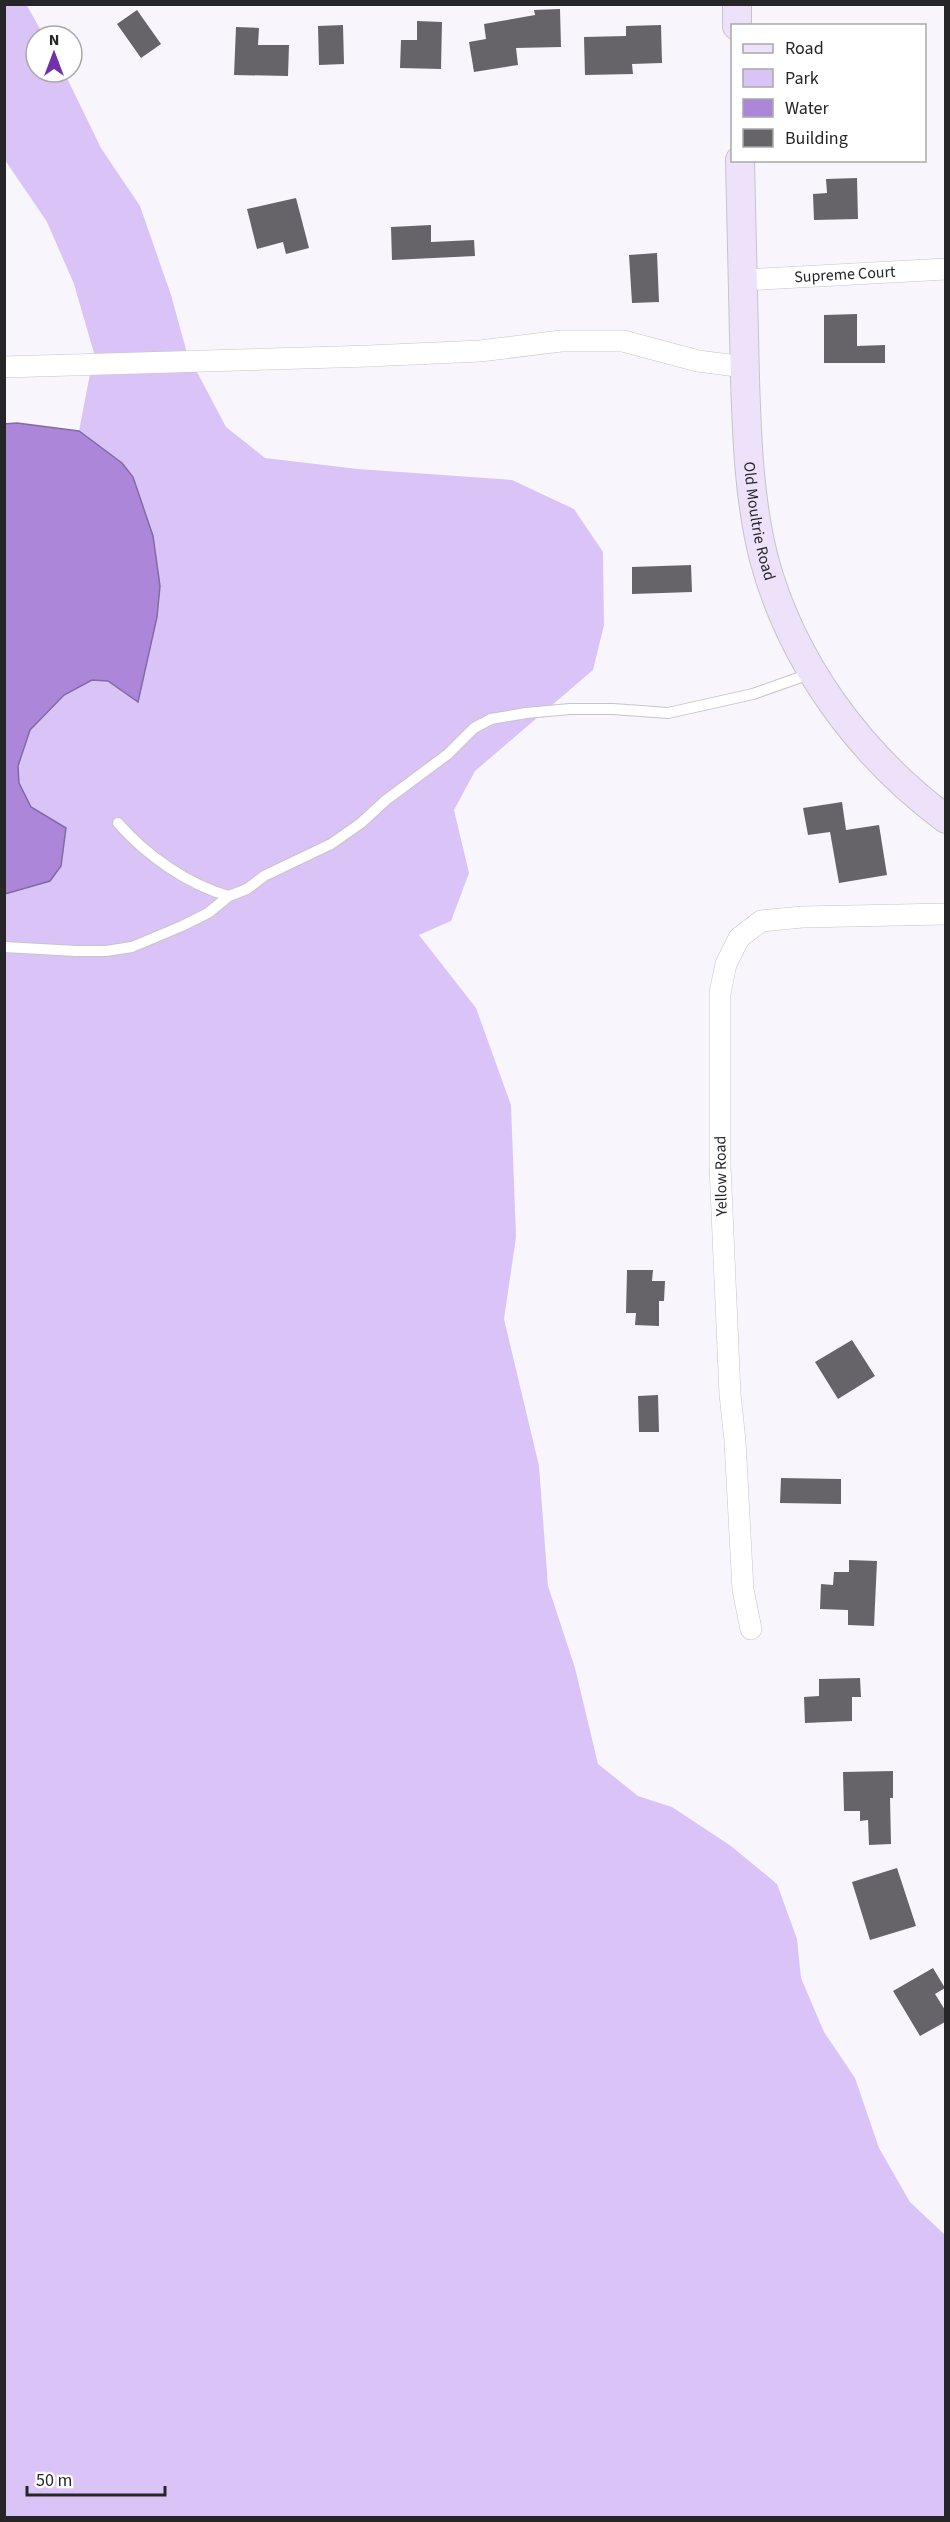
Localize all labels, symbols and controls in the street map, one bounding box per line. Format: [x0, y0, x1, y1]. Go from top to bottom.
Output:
north arrow [24, 24, 84, 84]
legend [731, 24, 926, 162]
text: N [49, 29, 59, 51]
text: Road [785, 36, 824, 61]
text: Park [785, 66, 819, 91]
text: Water [785, 96, 829, 121]
text: Building [785, 126, 848, 151]
street label: Supreme Court [794, 261, 897, 288]
street label: Old Moultrie Road [738, 461, 781, 583]
street label: Yellow Road [709, 1135, 733, 1218]
scale bar [27, 2459, 165, 2497]
text: 50 m [36, 2468, 72, 2493]

